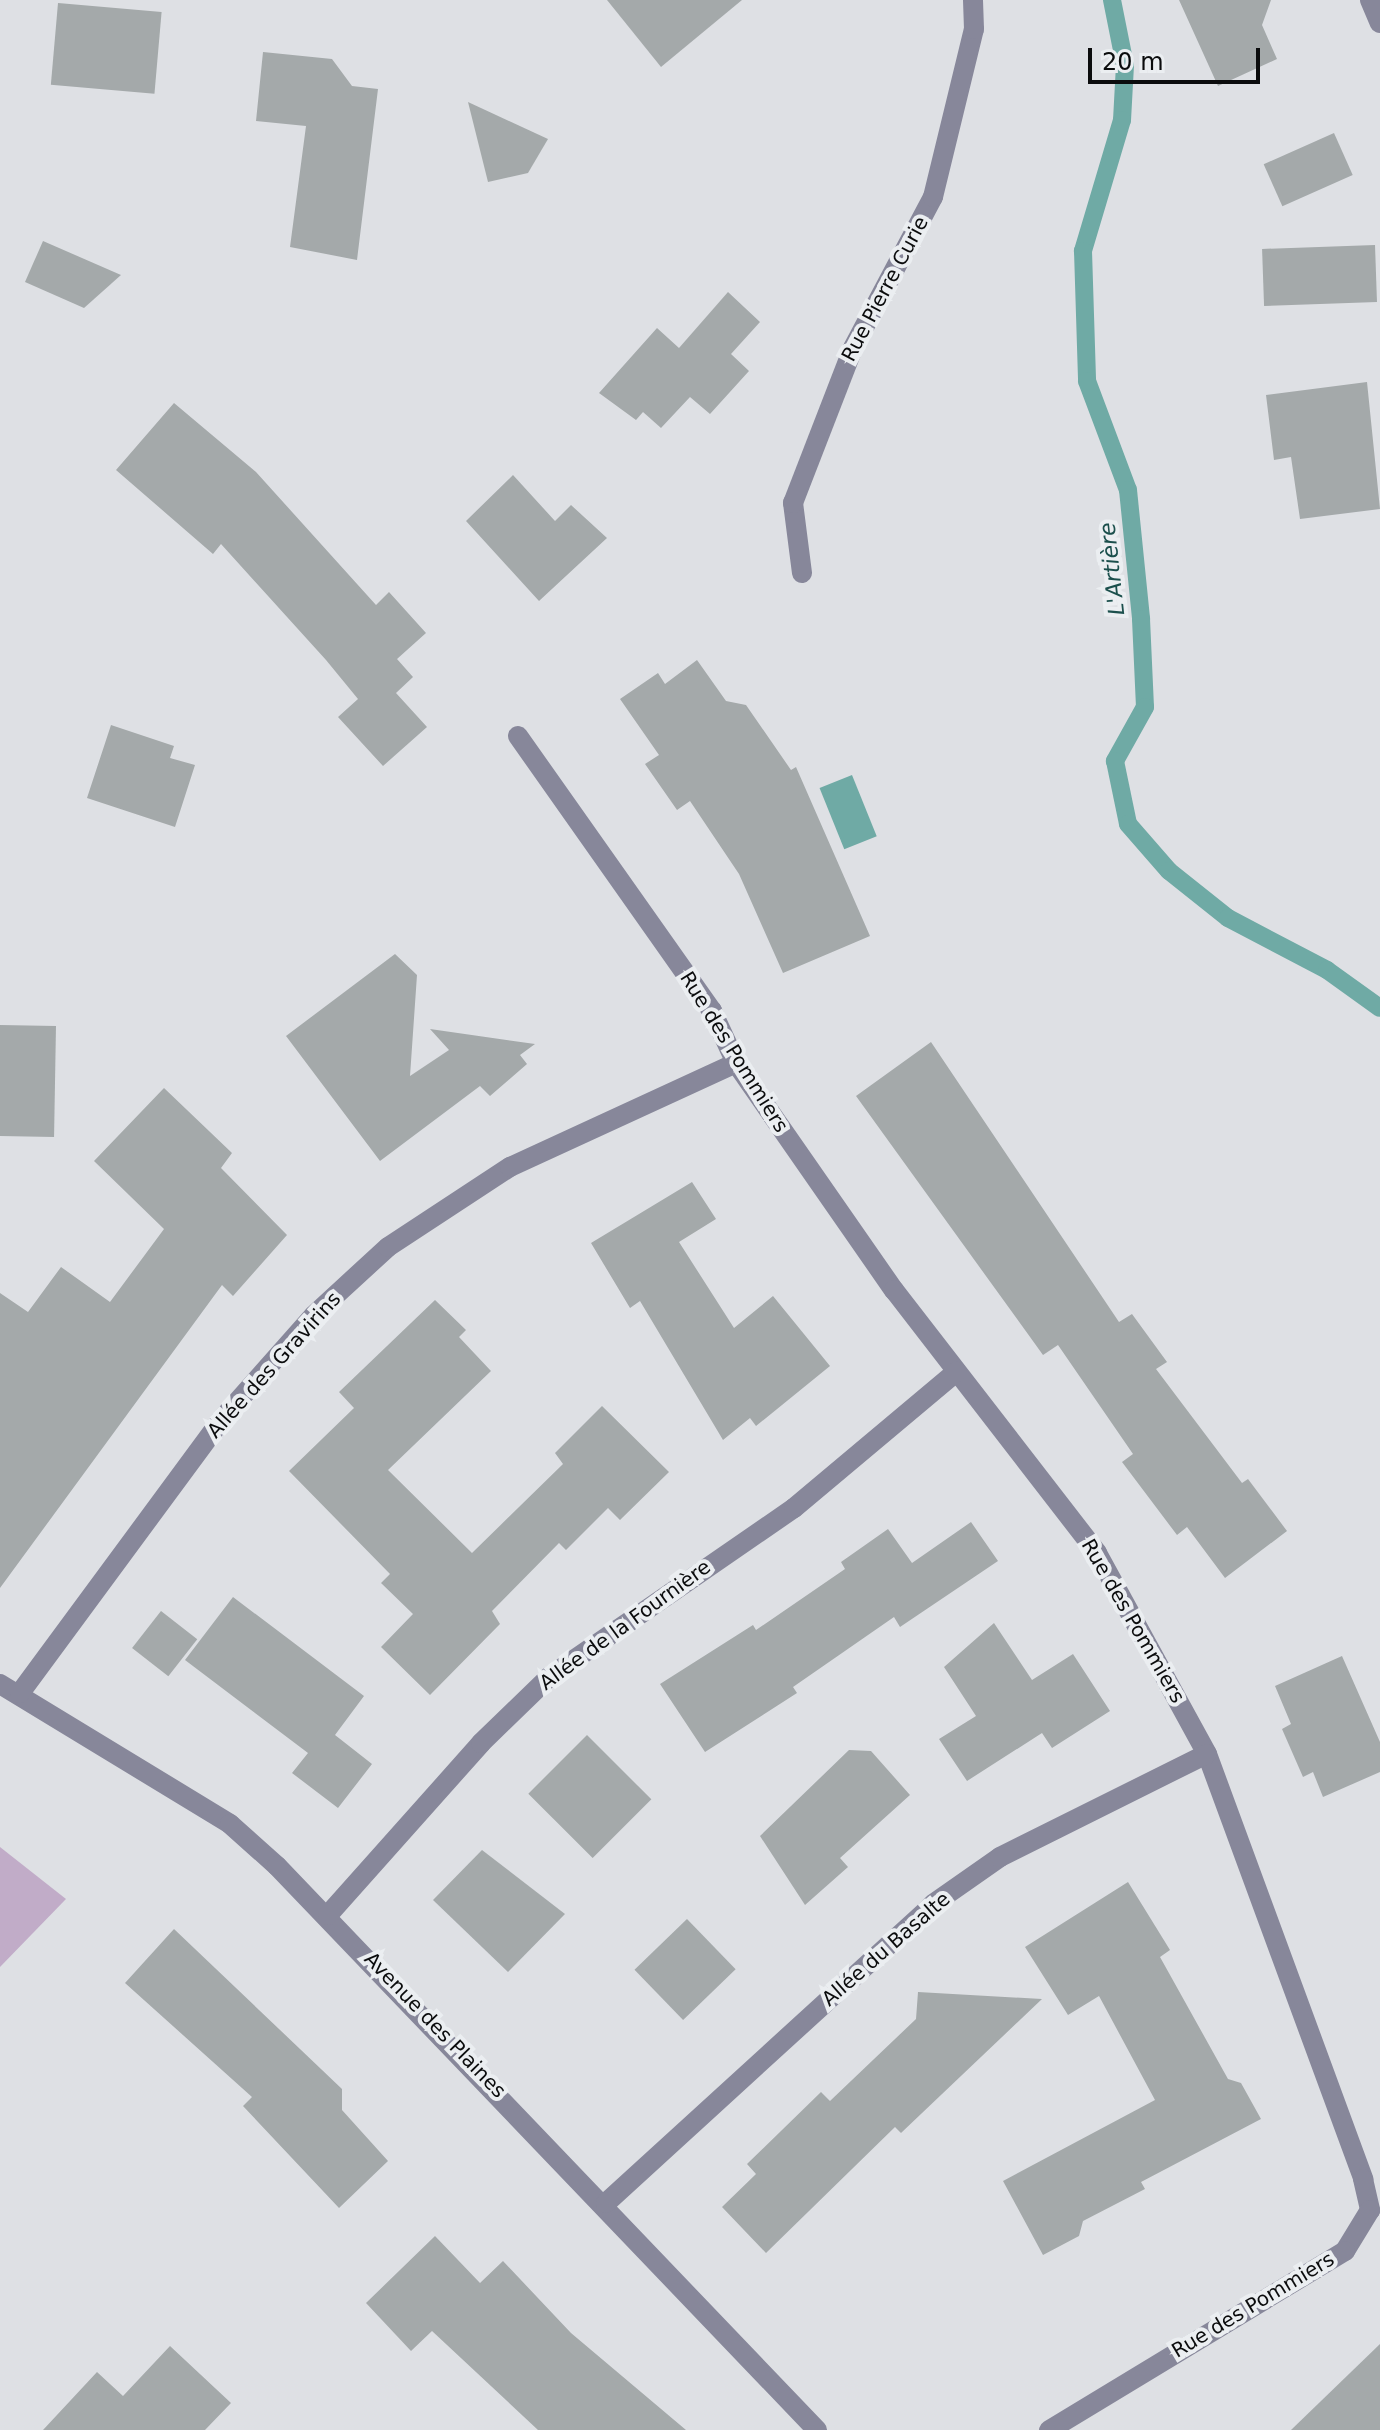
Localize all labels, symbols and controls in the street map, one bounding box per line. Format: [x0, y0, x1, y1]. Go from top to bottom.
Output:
scale bar [1092, 32, 1264, 82]
text: 20 m [1102, 48, 1164, 76]
street label: Rue Pierre Curie [837, 212, 933, 366]
water label: L'Artière [1094, 521, 1130, 617]
street label: Rue des Pommiers [675, 967, 793, 1137]
street label: Allée des Gravirins [202, 1287, 346, 1443]
street label: Rue des Pommiers [1076, 1535, 1190, 1707]
street label: Allée de la Fournière [535, 1555, 715, 1695]
street label: Allée du Basalte [817, 1887, 955, 2011]
street label: Avenue des Plaines [359, 1947, 511, 2103]
street label: Rue des Pommiers [1167, 2247, 1339, 2363]

